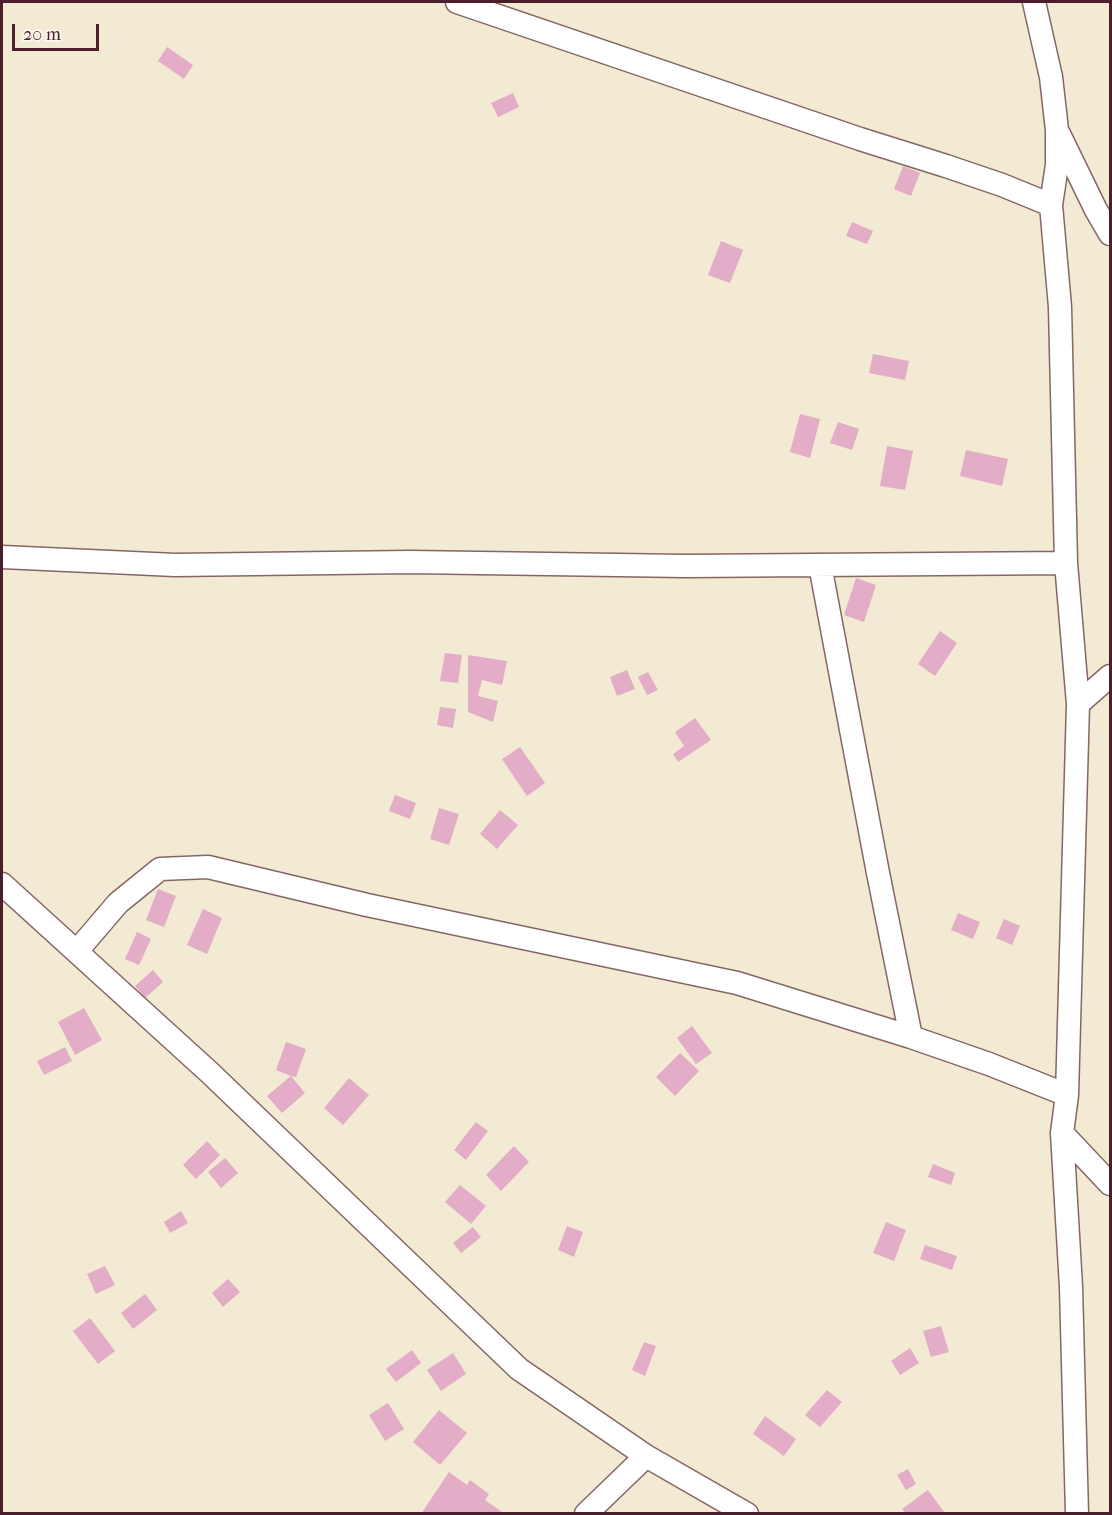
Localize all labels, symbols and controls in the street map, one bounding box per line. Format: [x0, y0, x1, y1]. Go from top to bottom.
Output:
scale bar [15, 12, 102, 50]
text: 20 m [23, 24, 61, 45]

